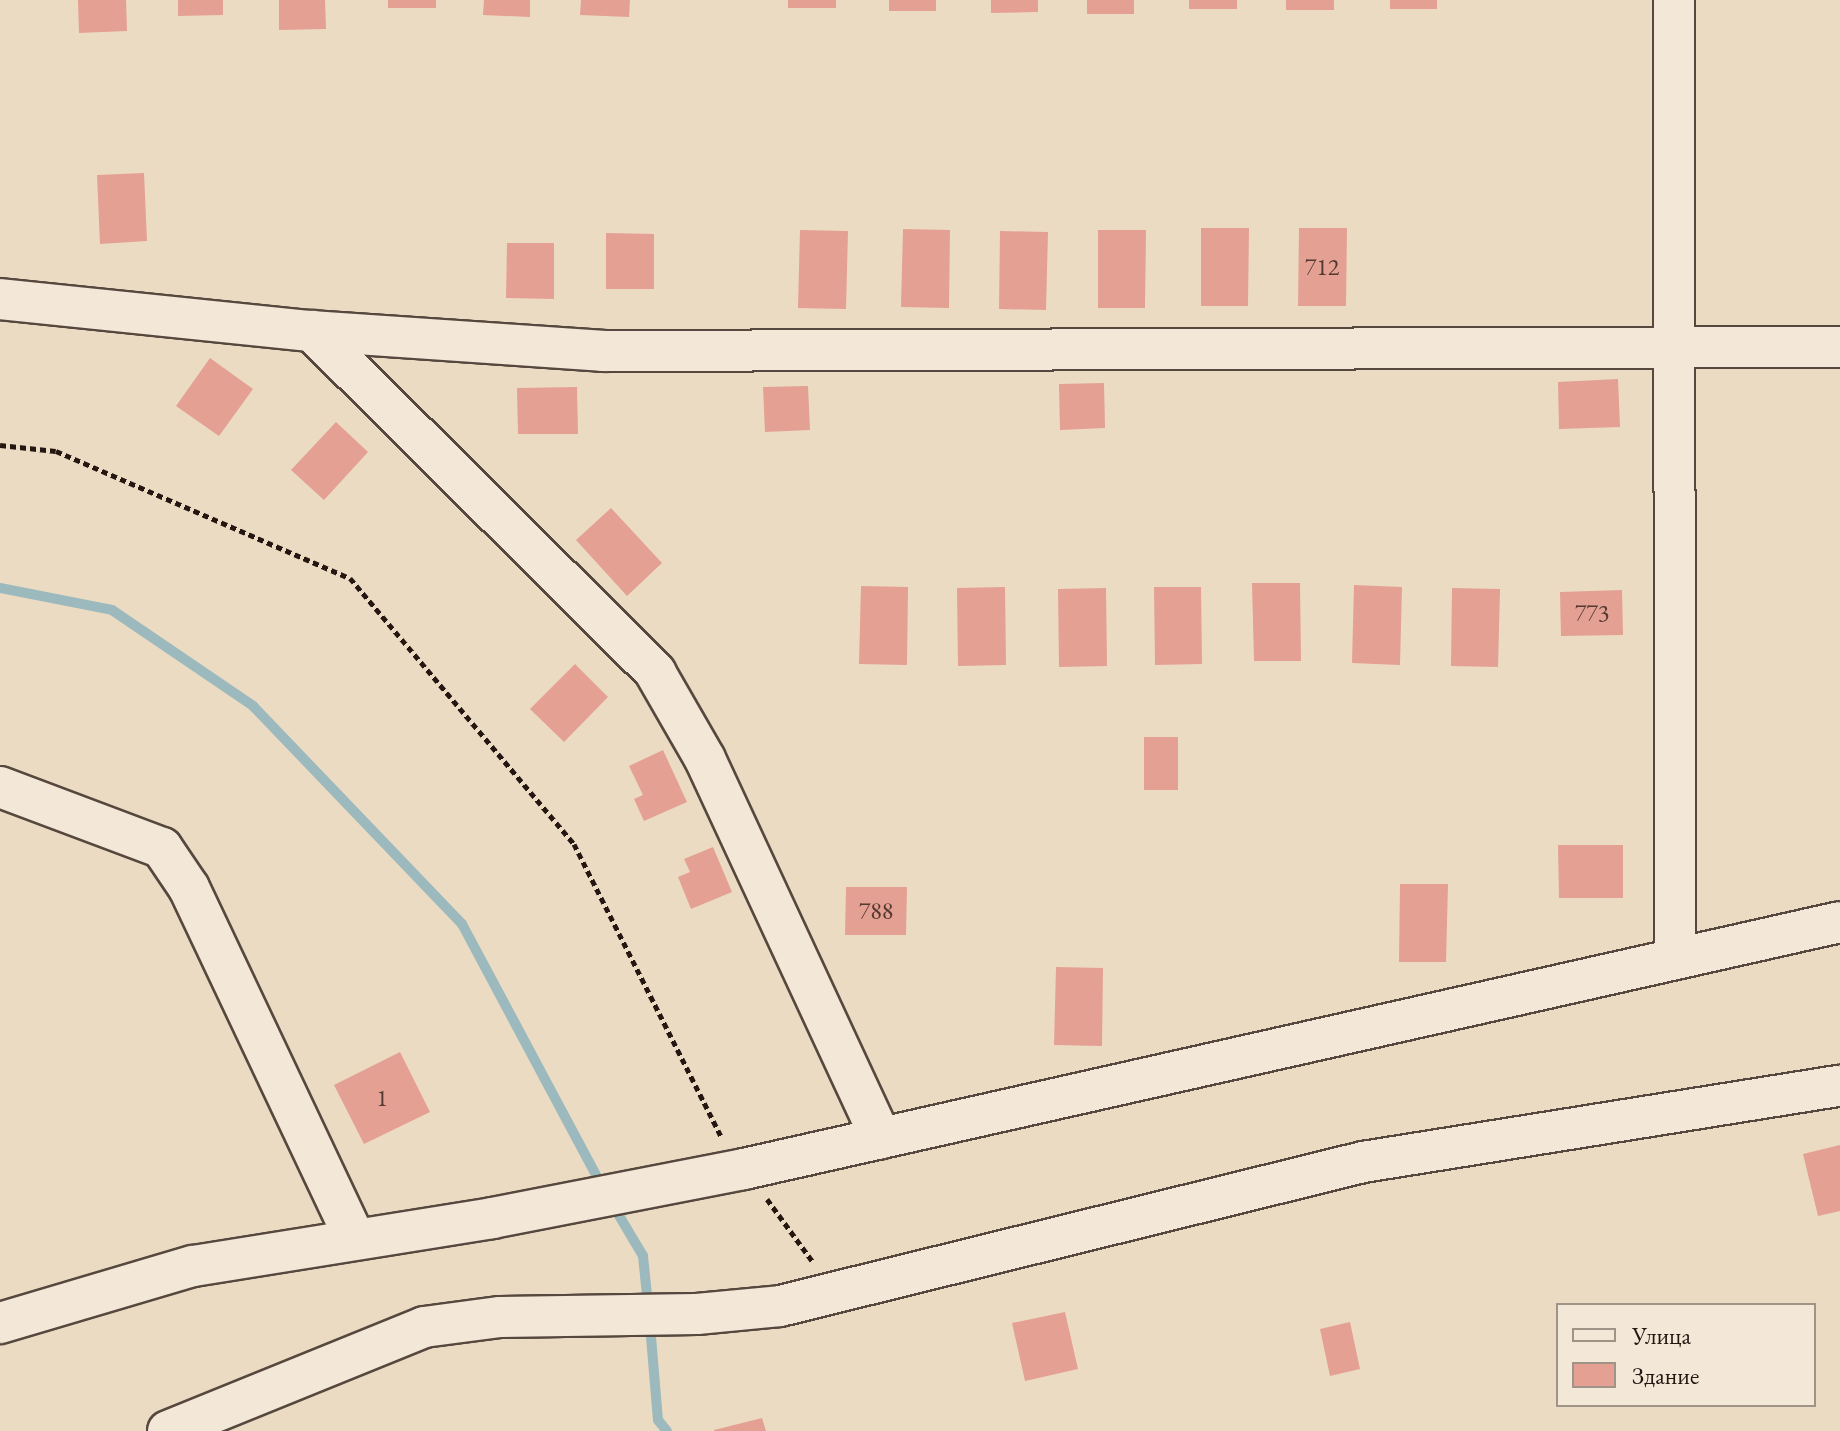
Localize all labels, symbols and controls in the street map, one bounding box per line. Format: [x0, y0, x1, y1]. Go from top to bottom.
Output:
house number: 712 [1305, 253, 1339, 281]
house number: 773 [1575, 599, 1609, 627]
house number: 788 [859, 897, 893, 925]
house number: 1 [376, 1084, 388, 1112]
legend [1556, 1303, 1816, 1407]
text: Улица [1632, 1320, 1691, 1351]
text: Здание [1632, 1360, 1699, 1391]

